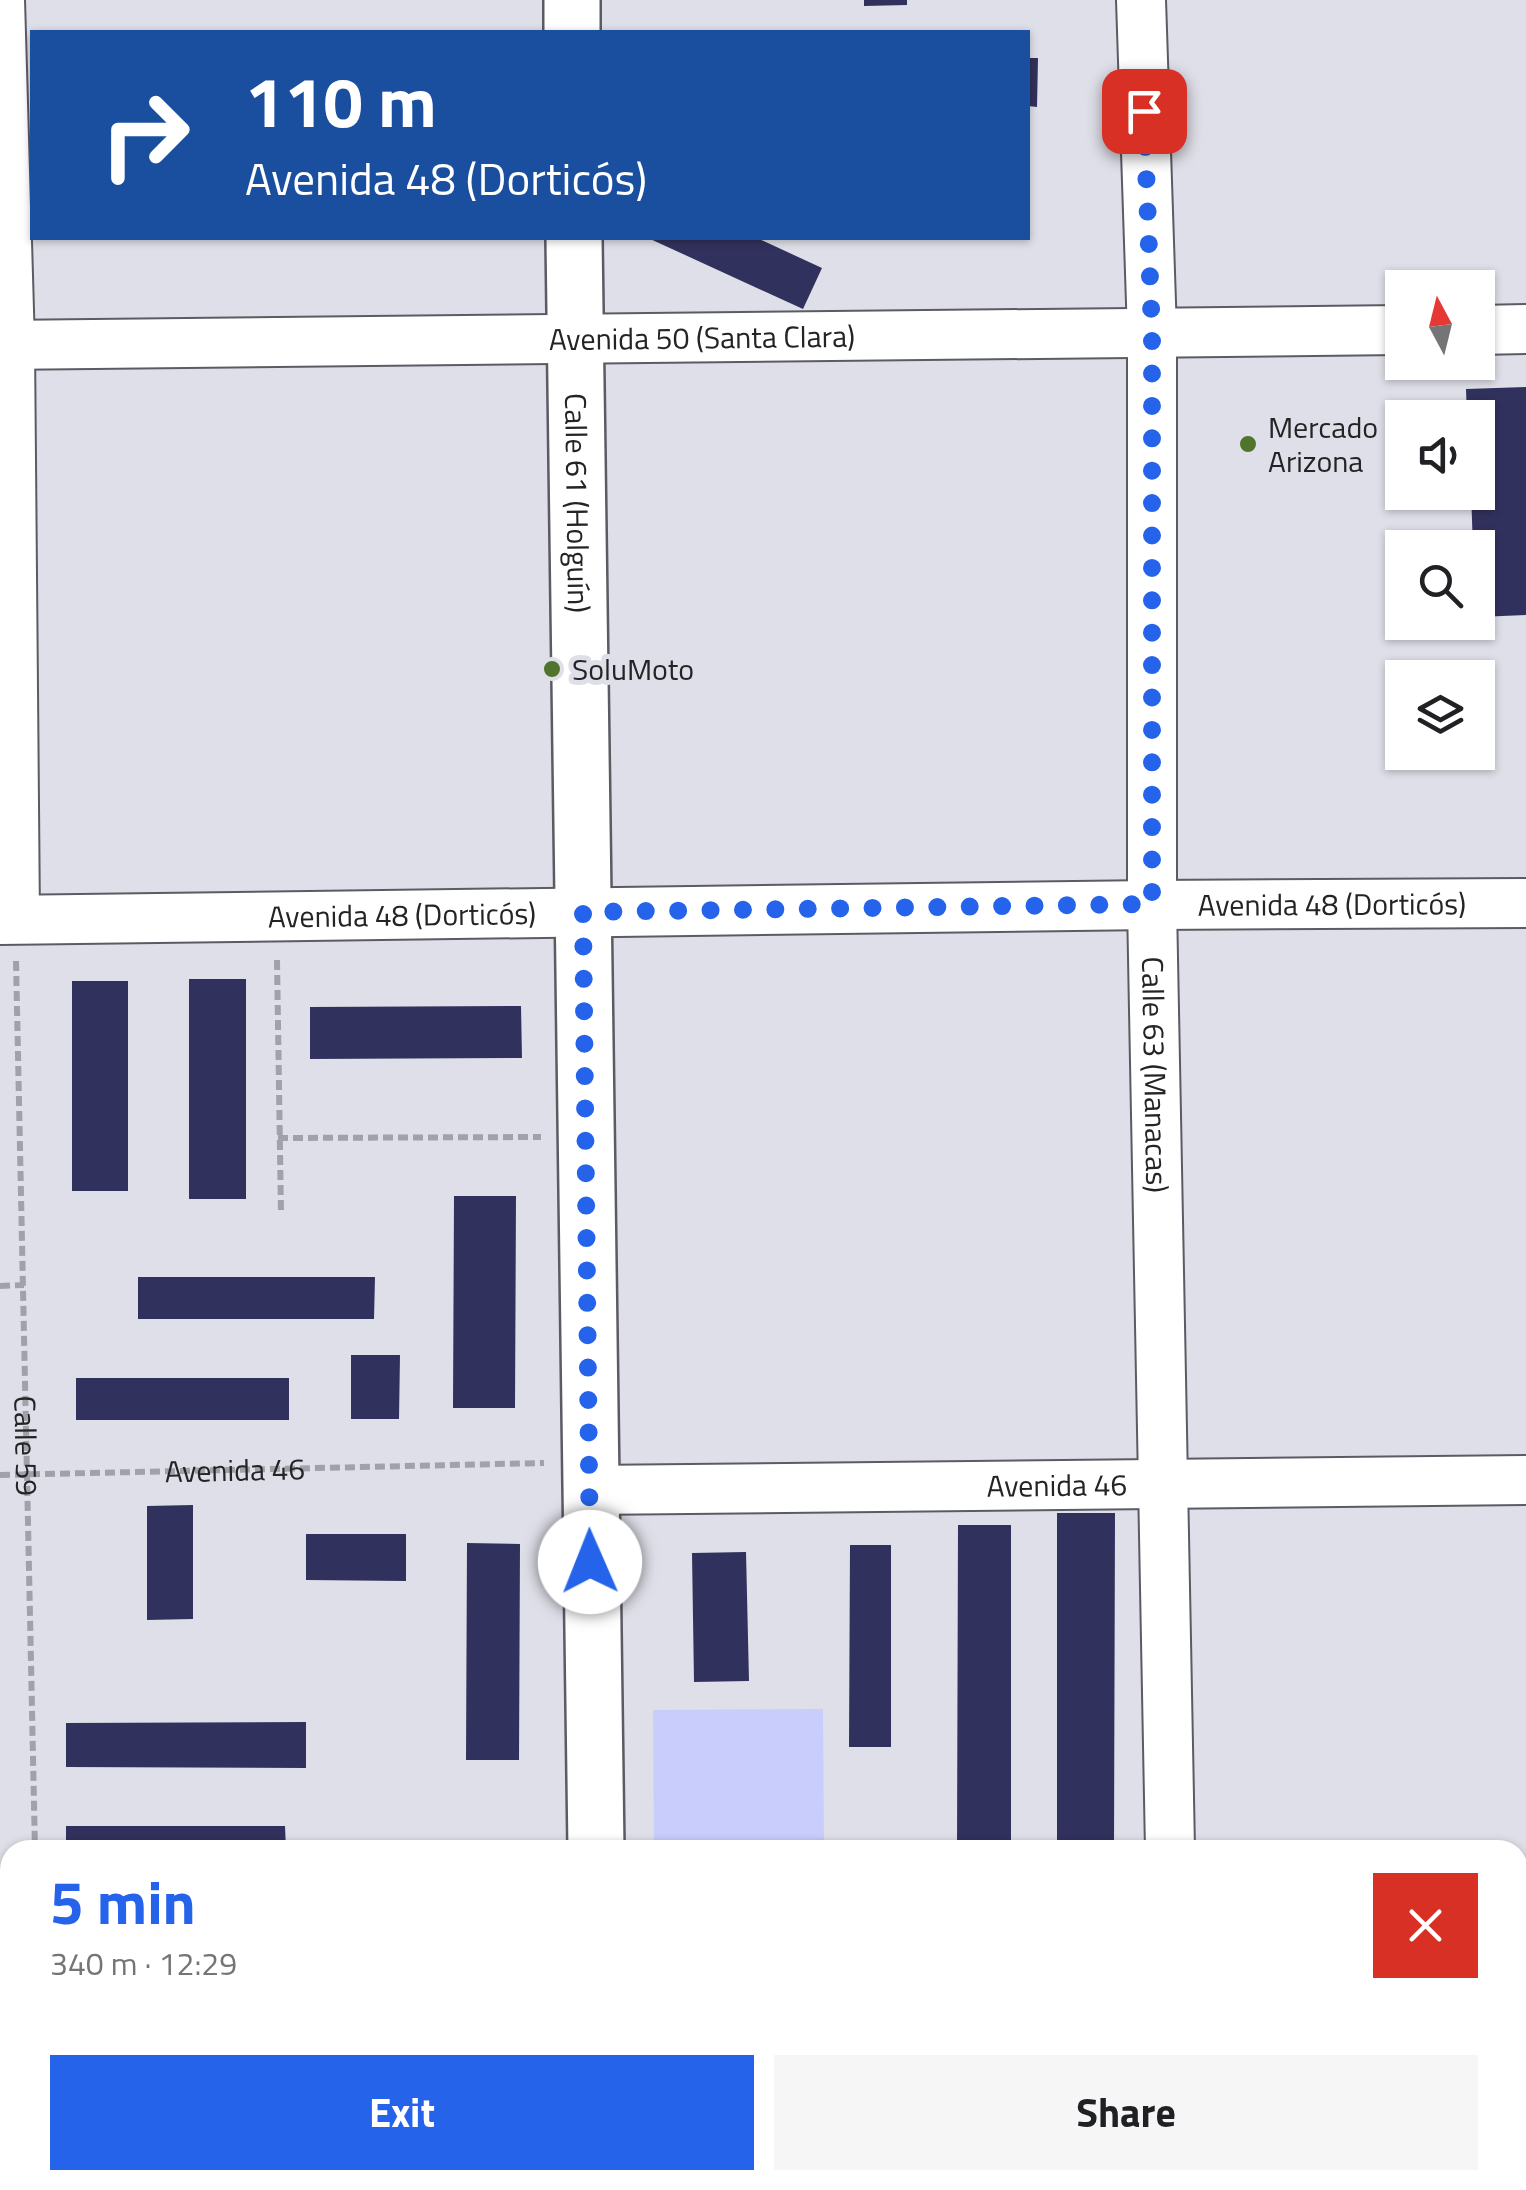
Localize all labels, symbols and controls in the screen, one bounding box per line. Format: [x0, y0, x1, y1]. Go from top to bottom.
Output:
text: 110 m [245, 48, 437, 154]
pin [1102, 69, 1187, 154]
icon: right [80, 70, 210, 200]
icon: arrive [1117, 84, 1172, 139]
text: Avenida 48 (Dorticós) [245, 144, 647, 212]
north arrow [1385, 270, 1495, 380]
map controls [1385, 270, 1495, 770]
street label: Avenida 50 (Santa Clara) [549, 313, 855, 362]
street label: Calle 61 (Holguín) [553, 393, 602, 613]
button: sound [1385, 400, 1495, 510]
place label: Mercado Arizona [1268, 404, 1378, 484]
marker: Mercado Arizona [1237, 433, 1259, 455]
button: search [1385, 530, 1495, 640]
place label: SoluMoto [572, 646, 694, 692]
marker: SoluMoto [541, 658, 563, 680]
button: layers [1385, 660, 1495, 770]
street label: Avenida 48 (Dorticós) [1198, 880, 1466, 928]
street label: Avenida 48 (Dorticós) [268, 890, 536, 940]
street label: Calle 63 (Manacas) [1130, 956, 1180, 1193]
street label: Calle 59 [2, 1395, 50, 1497]
street label: Avenida 46 [164, 1445, 306, 1494]
street label: Avenida 46 [986, 1461, 1127, 1509]
position arrow [538, 1510, 642, 1614]
text: 5 min [50, 1856, 196, 1947]
button: close [1373, 1873, 1478, 1978]
text: 340 m · 12:29 [50, 1939, 237, 1987]
button: Exit [50, 2055, 754, 2170]
button: Share [774, 2055, 1478, 2170]

